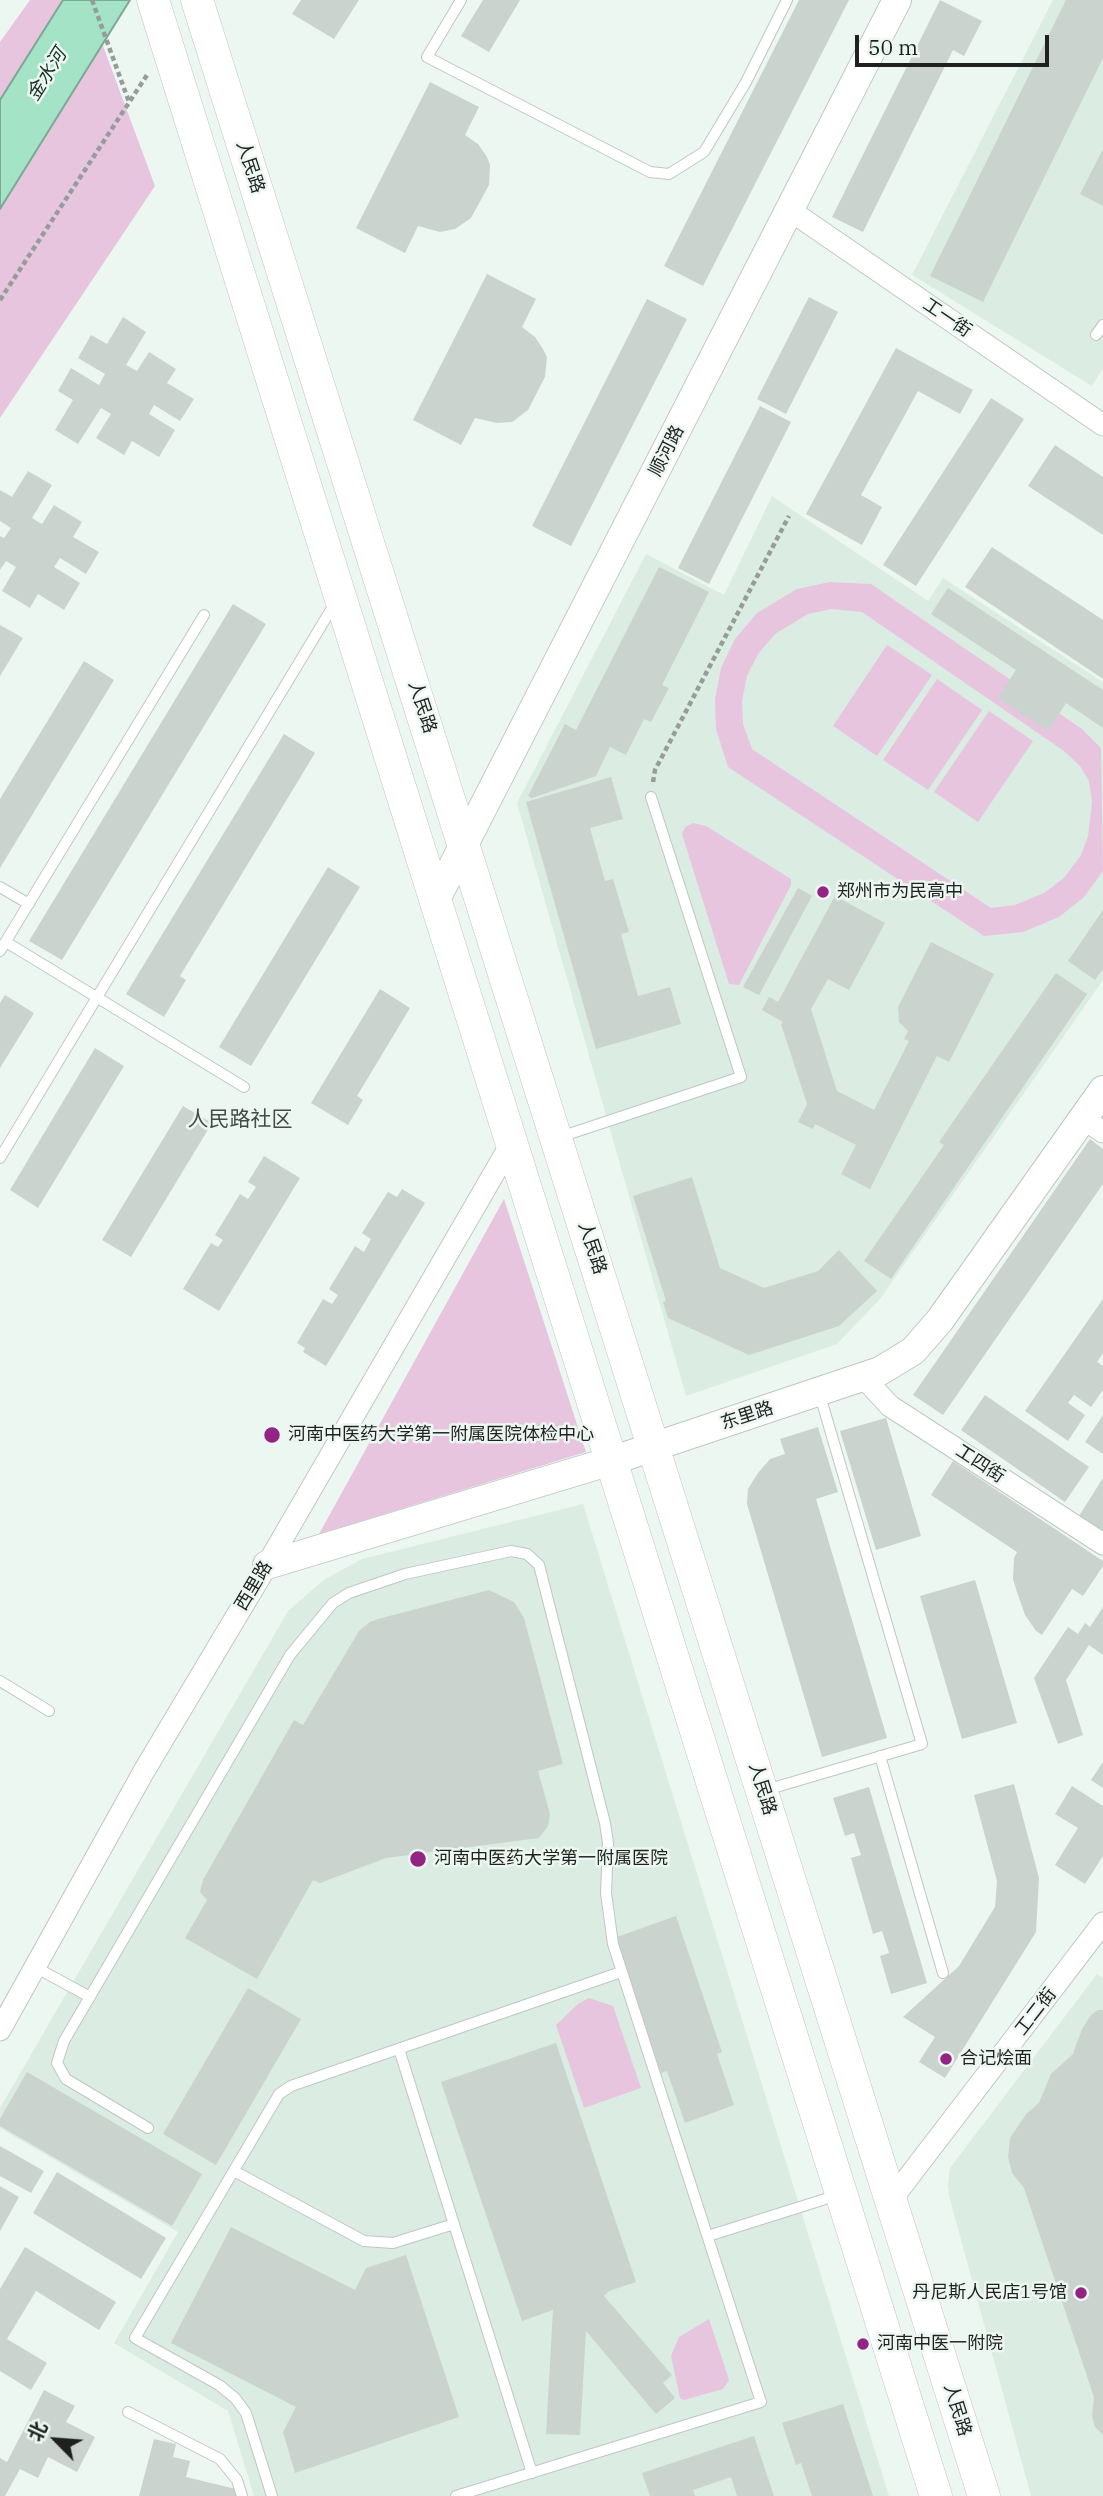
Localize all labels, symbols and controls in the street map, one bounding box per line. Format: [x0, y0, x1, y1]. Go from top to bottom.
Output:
scale bar [858, 21, 1052, 65]
text: 50 m [868, 33, 918, 61]
water label: 金水河 [22, 45, 72, 105]
street label: 人民路 [231, 138, 269, 196]
street label: 工一街 [919, 294, 975, 342]
street label: 顺河路 [645, 422, 689, 480]
street label: 人民路 [403, 678, 441, 736]
place label: 郑州市为民高中 [837, 881, 963, 903]
marker: 郑州市为民高中 [815, 884, 831, 900]
district label: 人民路社区 [188, 1107, 292, 1133]
street label: 人民路 [573, 1219, 611, 1277]
street label: 东里路 [718, 1397, 776, 1435]
place label: 河南中医药大学第一附属医院体检中心 [288, 1424, 594, 1446]
marker: 河南中医药大学第一附属医院体检中心 [262, 1425, 282, 1445]
street label: 工四街 [951, 1440, 1009, 1488]
street label: 西里路 [231, 1557, 277, 1615]
street label: 人民路 [744, 1760, 780, 1818]
place label: 河南中医药大学第一附属医院 [434, 1848, 668, 1870]
marker: 河南中医药大学第一附属医院 [408, 1849, 428, 1869]
street label: 工二街 [1011, 1984, 1061, 2040]
place label: 合记烩面 [960, 2048, 1032, 2070]
marker: 合记烩面 [938, 2051, 954, 2067]
place label: 丹尼斯人民店1号馆 [912, 2282, 1067, 2304]
marker: 丹尼斯人民店1号馆 [1073, 2285, 1089, 2301]
place label: 河南中医一附院 [877, 2333, 1003, 2355]
marker: 河南中医一附院 [855, 2336, 871, 2352]
street label: 人民路 [939, 2381, 975, 2439]
north arrow [21, 2405, 91, 2475]
text: 北 [22, 2417, 52, 2445]

